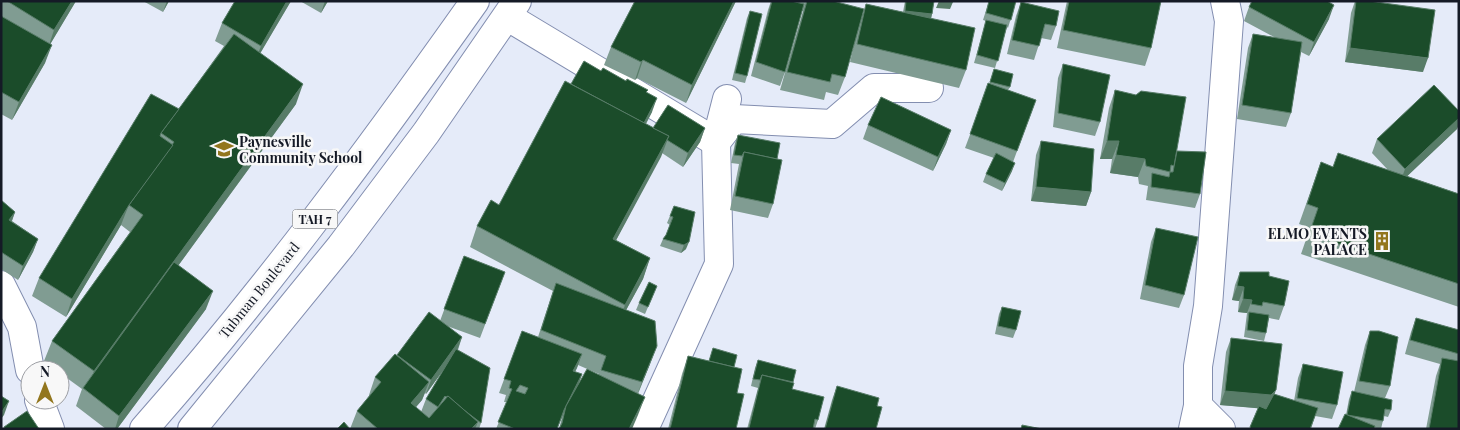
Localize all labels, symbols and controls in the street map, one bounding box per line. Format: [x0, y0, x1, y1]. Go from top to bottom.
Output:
place label: Paynesville Community School [239, 132, 363, 167]
school or university icon: Paynesville Community School [213, 138, 235, 160]
road number: TAH 7 [292, 210, 338, 228]
place label: ELMO EVENTS PALACE [1268, 224, 1367, 259]
building icon: ELMO EVENTS PALACE [1371, 230, 1393, 252]
street label: Tubman Boulevard [214, 238, 304, 342]
north arrow [20, 360, 70, 410]
text: N [40, 362, 50, 381]

